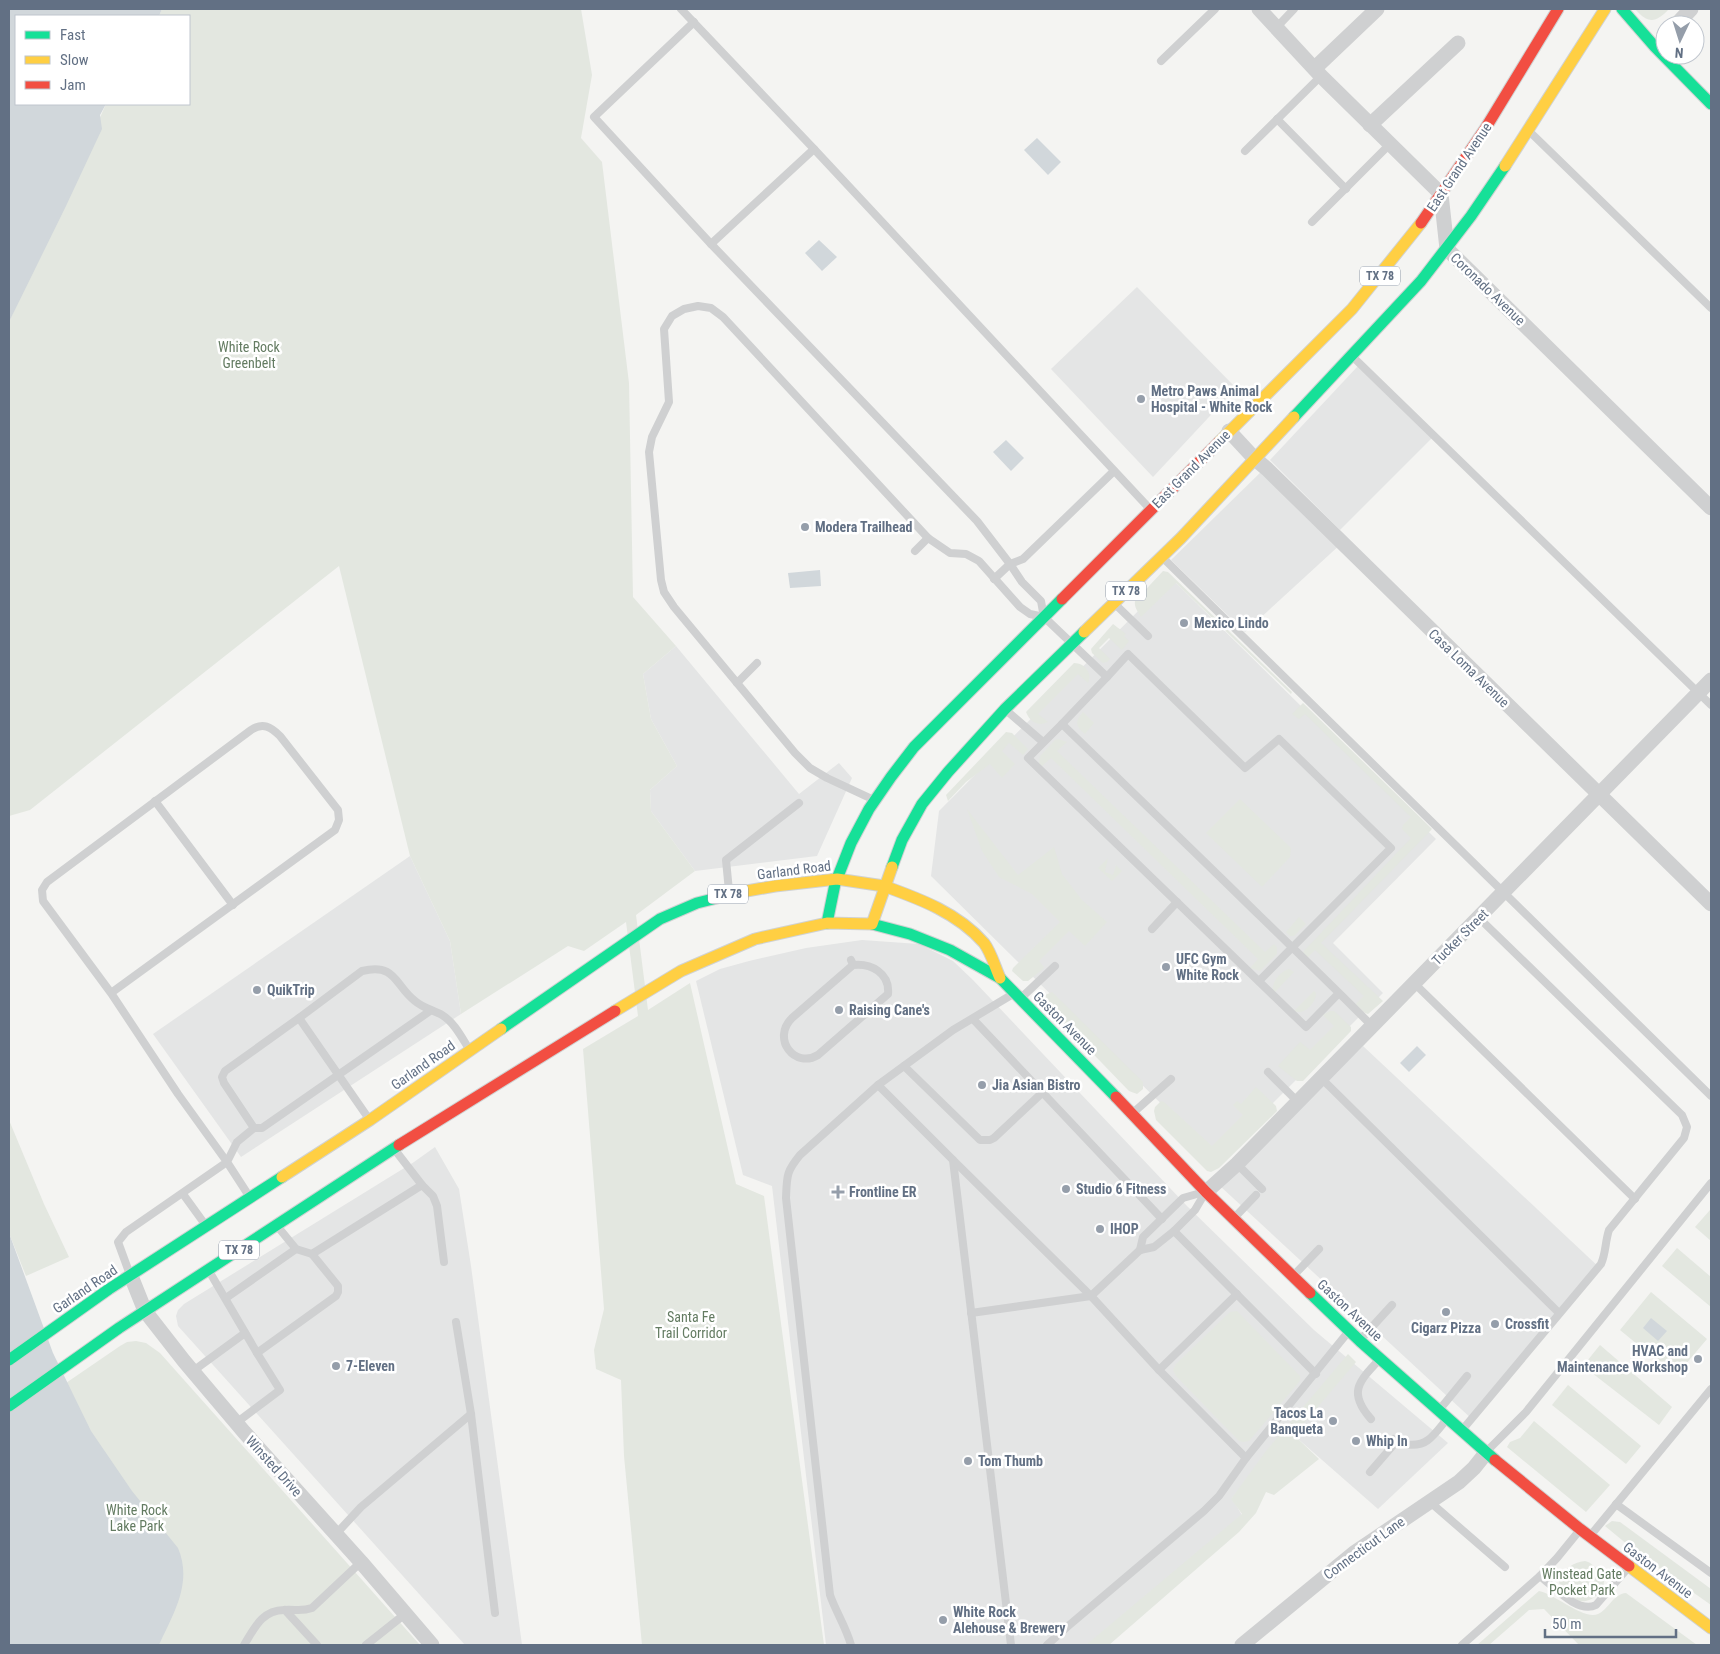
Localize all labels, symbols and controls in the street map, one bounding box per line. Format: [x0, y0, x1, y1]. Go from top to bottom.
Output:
legend [15, 15, 190, 105]
north arrow [1655, 15, 1705, 65]
text: Fast [60, 26, 85, 44]
text: N [1674, 45, 1684, 61]
text: Slow [60, 51, 89, 69]
text: Jam [60, 76, 86, 94]
street label: East Grand Avenue [1423, 119, 1495, 214]
street label: Coronado Avenue [1448, 250, 1529, 329]
road number: TX 78 [1360, 266, 1400, 286]
park label: White Rock Greenbelt [218, 339, 281, 371]
place label: Metro Paws Animal Hospital - White Rock [1151, 383, 1273, 415]
marker: Metro Paws Animal Hospital - White Rock [1135, 393, 1147, 405]
street label: East Grand Avenue [1149, 426, 1234, 511]
place label: Modera Trailhead [815, 519, 912, 535]
marker: Modera Trailhead [799, 521, 811, 533]
road number: TX 78 [1106, 582, 1146, 600]
place label: Mexico Lindo [1194, 615, 1269, 631]
marker: Mexico Lindo [1178, 617, 1190, 629]
street label: Casa Loma Avenue [1426, 626, 1513, 711]
street label: Garland Road [756, 858, 832, 882]
road number: TX 78 [708, 884, 748, 904]
street label: Tucker Street [1429, 906, 1491, 968]
place label: UFC Gym White Rock [1176, 951, 1239, 983]
marker: UFC Gym White Rock [1160, 961, 1172, 973]
place label: QuikTrip [267, 982, 315, 998]
marker: QuikTrip [251, 984, 263, 996]
street label: Gaston Avenue [1030, 988, 1100, 1058]
place label: Raising Cane's [849, 1002, 930, 1018]
marker: Raising Cane's [833, 1004, 845, 1016]
street label: Garland Road [388, 1037, 458, 1093]
place label: Jia Asian Bistro [992, 1077, 1081, 1093]
marker: Jia Asian Bistro [976, 1079, 988, 1091]
place label: Studio 6 Fitness [1076, 1181, 1166, 1197]
marker: Studio 6 Fitness [1060, 1183, 1072, 1195]
place label: Frontline ER [849, 1184, 917, 1200]
marker: Frontline ER [831, 1185, 845, 1199]
place label: IHOP [1110, 1221, 1139, 1237]
marker: IHOP [1094, 1223, 1106, 1235]
road number: TX 78 [219, 1240, 259, 1260]
street label: Garland Road [50, 1262, 120, 1316]
street label: Gaston Avenue [1314, 1276, 1386, 1344]
marker: Cigarz Pizza [1440, 1306, 1452, 1318]
park label: Santa Fe Trail Corridor [655, 1309, 727, 1341]
place label: Crossfit [1505, 1316, 1549, 1332]
marker: Crossfit [1489, 1318, 1501, 1330]
place label: Cigarz Pizza [1411, 1320, 1481, 1336]
place label: HVAC and Maintenance Workshop [1557, 1343, 1688, 1375]
marker: HVAC and Maintenance Workshop [1692, 1353, 1704, 1365]
place label: 7-Eleven [346, 1358, 395, 1374]
marker: 7-Eleven [330, 1360, 342, 1372]
place label: Tacos La Banqueta [1270, 1405, 1323, 1437]
marker: Tacos La Banqueta [1327, 1415, 1339, 1427]
street label: Winsted Drive [243, 1432, 306, 1500]
place label: Whip In [1366, 1433, 1408, 1449]
marker: Whip In [1350, 1435, 1362, 1447]
place label: Tom Thumb [978, 1453, 1043, 1469]
marker: Tom Thumb [962, 1455, 974, 1467]
park label: White Rock Lake Park [106, 1502, 169, 1534]
street label: Connecticut Lane [1320, 1513, 1408, 1583]
street label: Gaston Avenue [1620, 1539, 1696, 1602]
park label: Winstead Gate Pocket Park [1542, 1566, 1623, 1598]
place label: White Rock Alehouse & Brewery [953, 1604, 1066, 1636]
scale bar [1545, 1606, 1676, 1638]
marker: White Rock Alehouse & Brewery [937, 1614, 949, 1626]
text: 50 m [1552, 1615, 1582, 1633]

